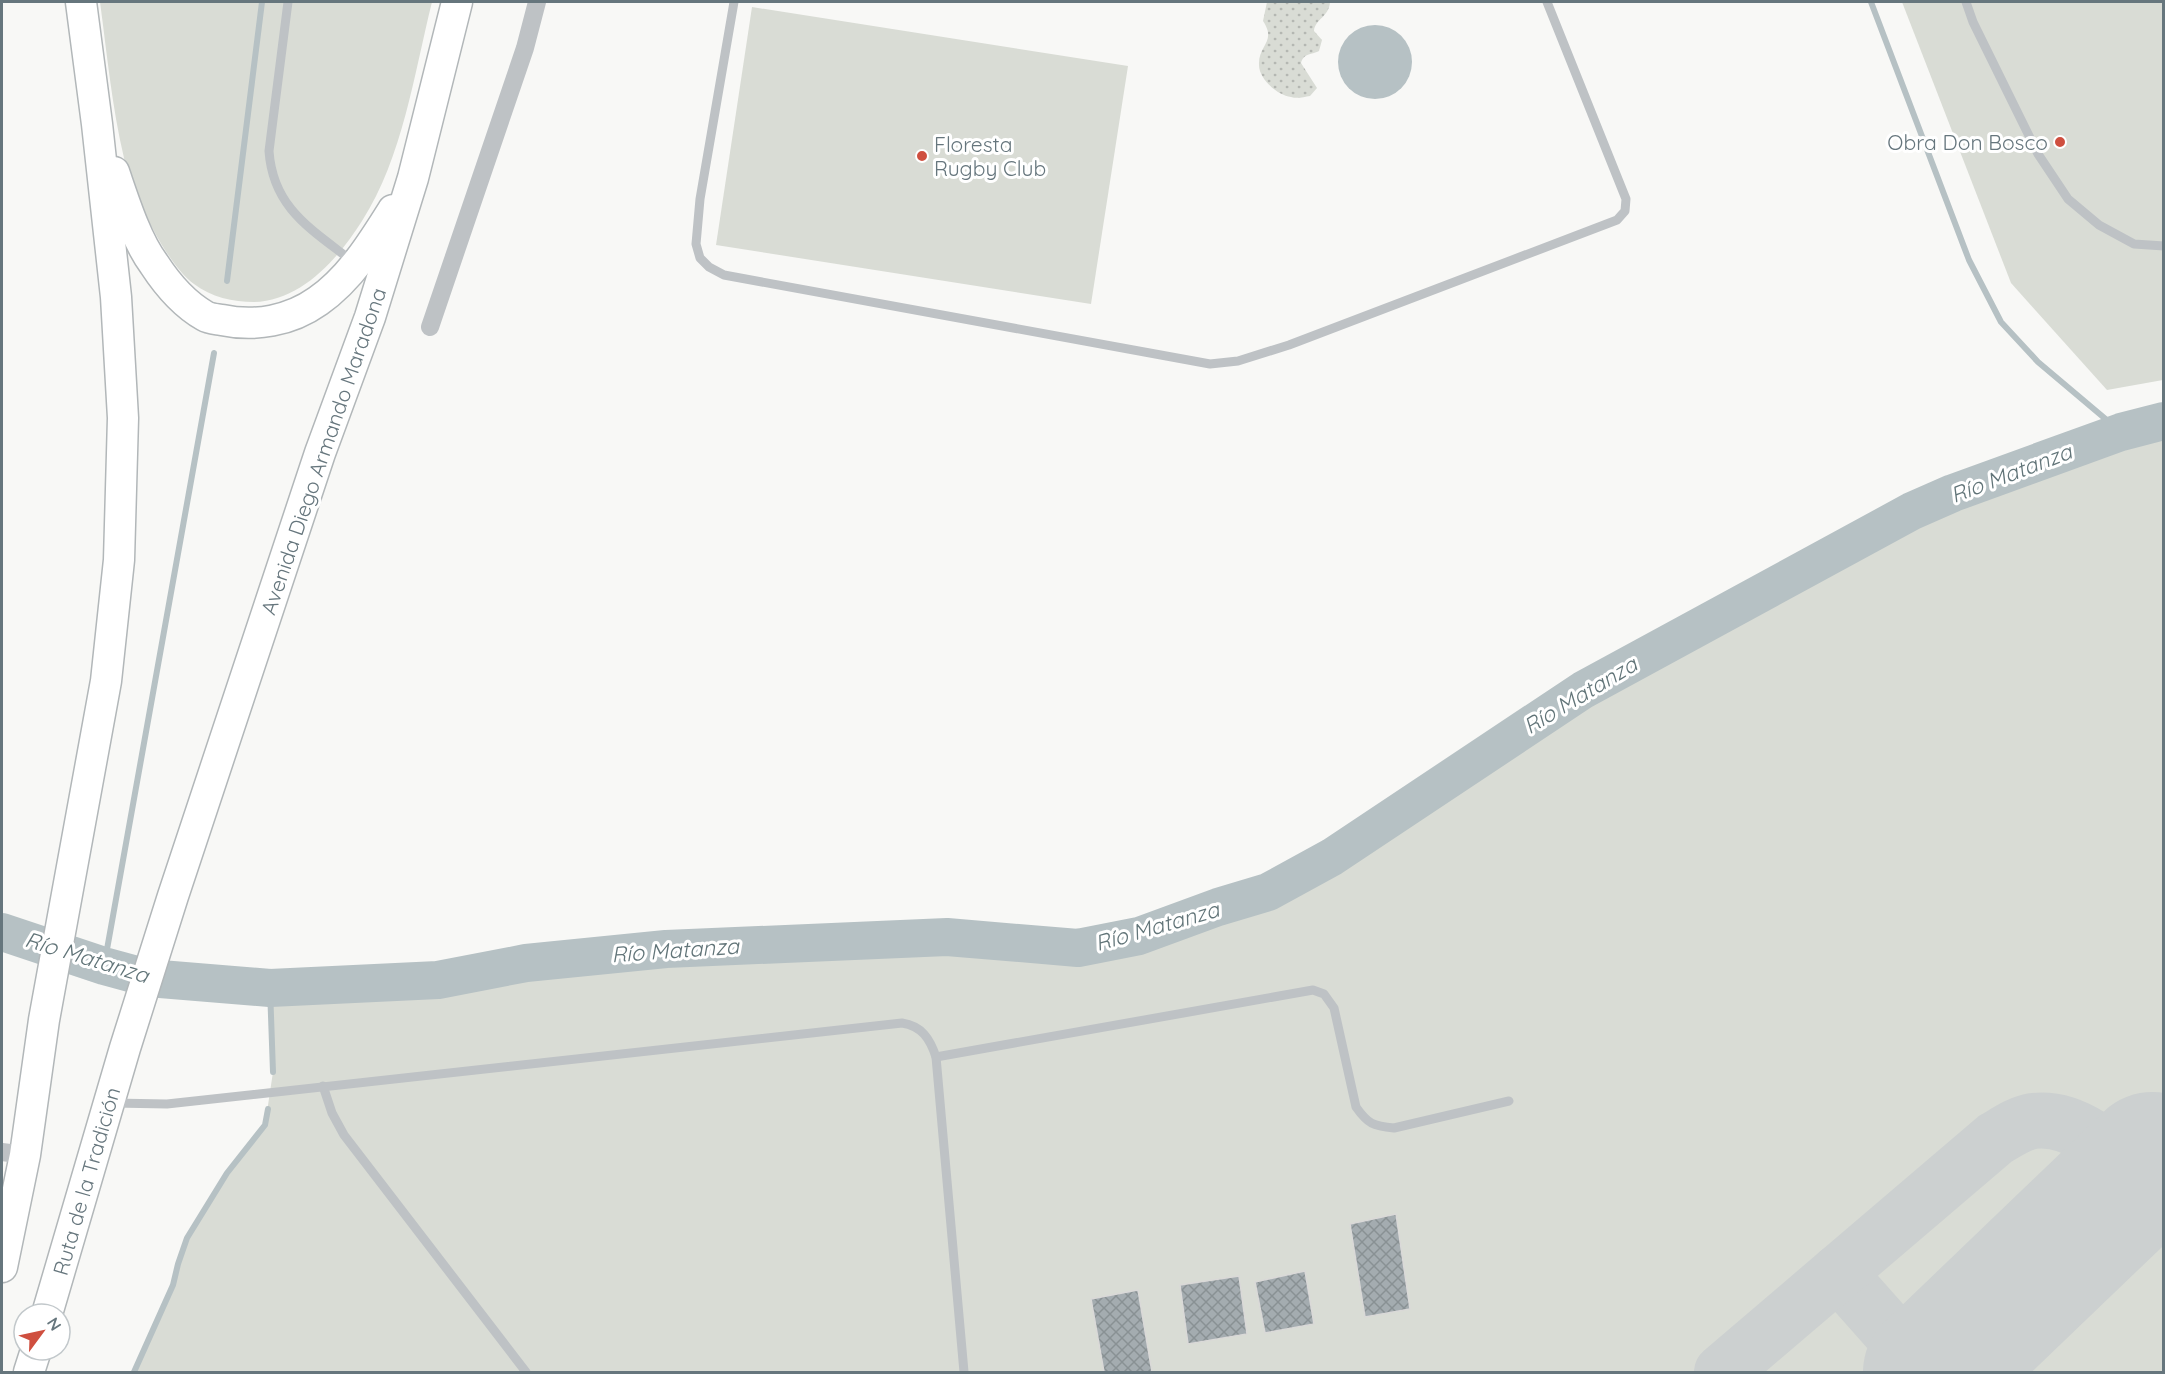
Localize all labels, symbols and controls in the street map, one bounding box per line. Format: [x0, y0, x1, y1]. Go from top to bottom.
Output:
place label: Obra Don Bosco [1887, 129, 2048, 155]
place label: Floresta Rugby Club [934, 131, 1046, 181]
marker: Obra Don Bosco [2053, 135, 2067, 149]
marker: Floresta Rugby Club [915, 149, 929, 163]
street label: Avenida Diego Armando Maradona [255, 284, 391, 618]
water label: Río Matanza [1946, 436, 2077, 509]
water label: Río Matanza [1518, 649, 1643, 740]
water label: Río Matanza [1092, 894, 1224, 957]
water label: Río Matanza [22, 925, 154, 990]
water label: Río Matanza [610, 931, 741, 968]
street label: Ruta de la Tradición [47, 1084, 125, 1278]
north arrow [12, 1302, 72, 1362]
text: N [43, 1313, 66, 1334]

